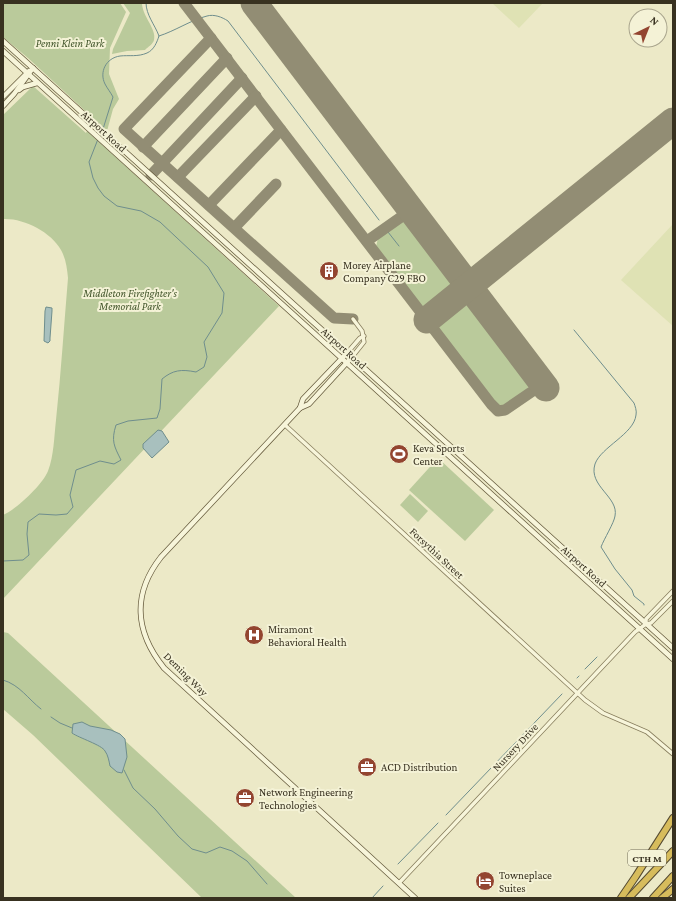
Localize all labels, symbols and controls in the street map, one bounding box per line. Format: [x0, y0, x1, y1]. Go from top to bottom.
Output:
north arrow [628, 8, 668, 48]
text: N [648, 14, 662, 28]
park label: Penni Klein Park [36, 37, 105, 49]
street label: Airport Road [78, 108, 129, 155]
place label: Morey Airplane Company C29 FBO [343, 259, 426, 285]
building icon: Morey Airplane Company C29 FBO [318, 260, 340, 282]
park label: Middleton Firefighter's Memorial Park [82, 287, 177, 312]
street label: Airport Road [318, 325, 369, 372]
place label: Keva Sports Center [413, 442, 464, 467]
sports icon: Keva Sports Center [388, 443, 410, 465]
street label: Forsythia Street [407, 525, 467, 582]
street label: Airport Road [558, 543, 609, 590]
place label: Miramont Behavioral Health [268, 623, 347, 648]
hospital icon: Miramont Behavioral Health [243, 624, 265, 646]
street label: Deming Way [161, 650, 211, 700]
street label: Nursery Drive [490, 720, 541, 774]
office icon: ACD Distribution [356, 756, 378, 778]
place label: ACD Distribution [381, 761, 457, 773]
place label: Network Engineering Technologies [259, 786, 354, 812]
office icon: Network Engineering Technologies [234, 787, 256, 809]
road number: CTH M [628, 850, 666, 866]
place label: Towneplace Suites [499, 869, 552, 894]
hotel icon: Towneplace Suites [474, 870, 496, 892]

